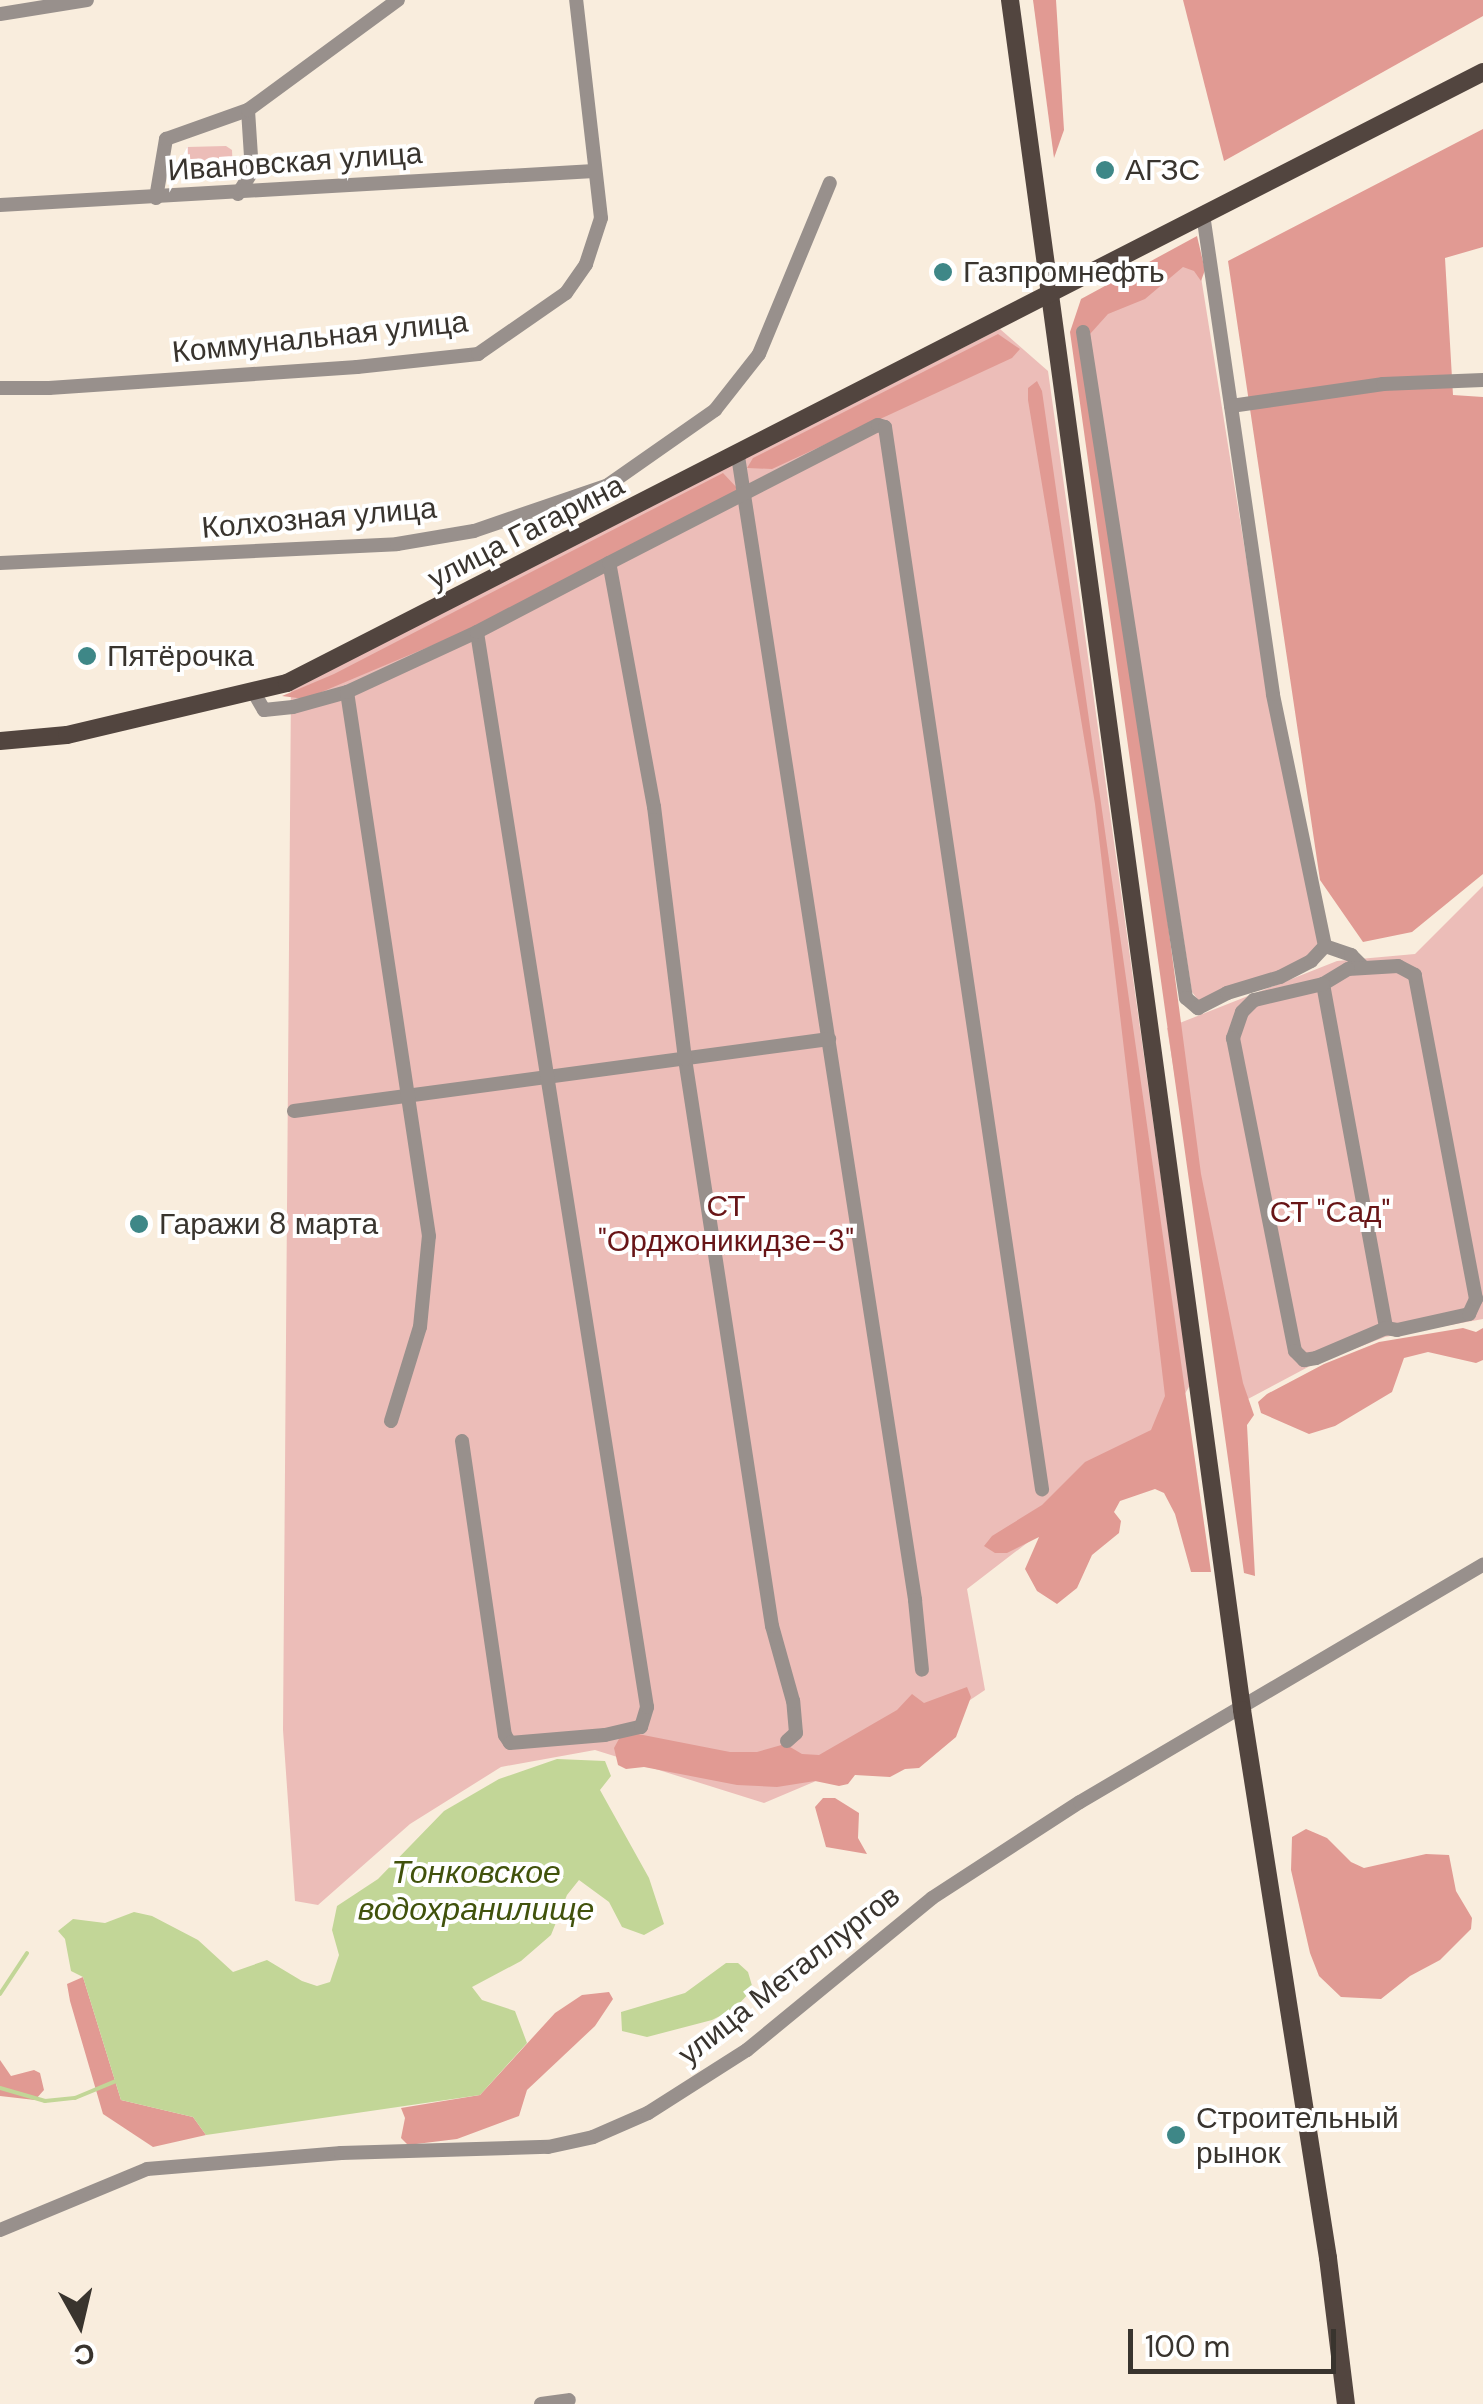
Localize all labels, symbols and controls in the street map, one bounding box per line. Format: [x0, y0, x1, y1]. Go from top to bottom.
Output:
street label: Ивановская улица [167, 135, 423, 189]
place label: АГЗС [1125, 152, 1200, 188]
marker: АГЗС [1094, 159, 1116, 181]
place label: Газпромнефть [963, 254, 1165, 290]
marker: Газпромнефть [932, 261, 954, 283]
street label: Коммунальная улица [170, 304, 470, 370]
street label: улица Гагарина [422, 467, 630, 597]
street label: Колхозная улица [200, 490, 438, 546]
place label: Пятёрочка [107, 638, 254, 674]
marker: Пятёрочка [76, 645, 98, 667]
park label: СТ "Орджоникидзе-3" [598, 1188, 854, 1258]
park label: СТ "Сад" [1270, 1194, 1390, 1230]
place label: Гаражи 8 марта [159, 1206, 378, 1242]
marker: Гаражи 8 марта [128, 1213, 150, 1235]
water label: Тонковское водохранилище [358, 1854, 594, 1929]
street label: улица Металлургов [671, 1877, 907, 2073]
place label: Строительный рынок [1196, 2100, 1399, 2170]
marker: Строительный рынок [1165, 2124, 1187, 2146]
north arrow [30, 2274, 130, 2374]
scale bar [1133, 2309, 1340, 2371]
text: 100 m [1145, 2327, 1230, 2366]
text: С [72, 2334, 97, 2374]

